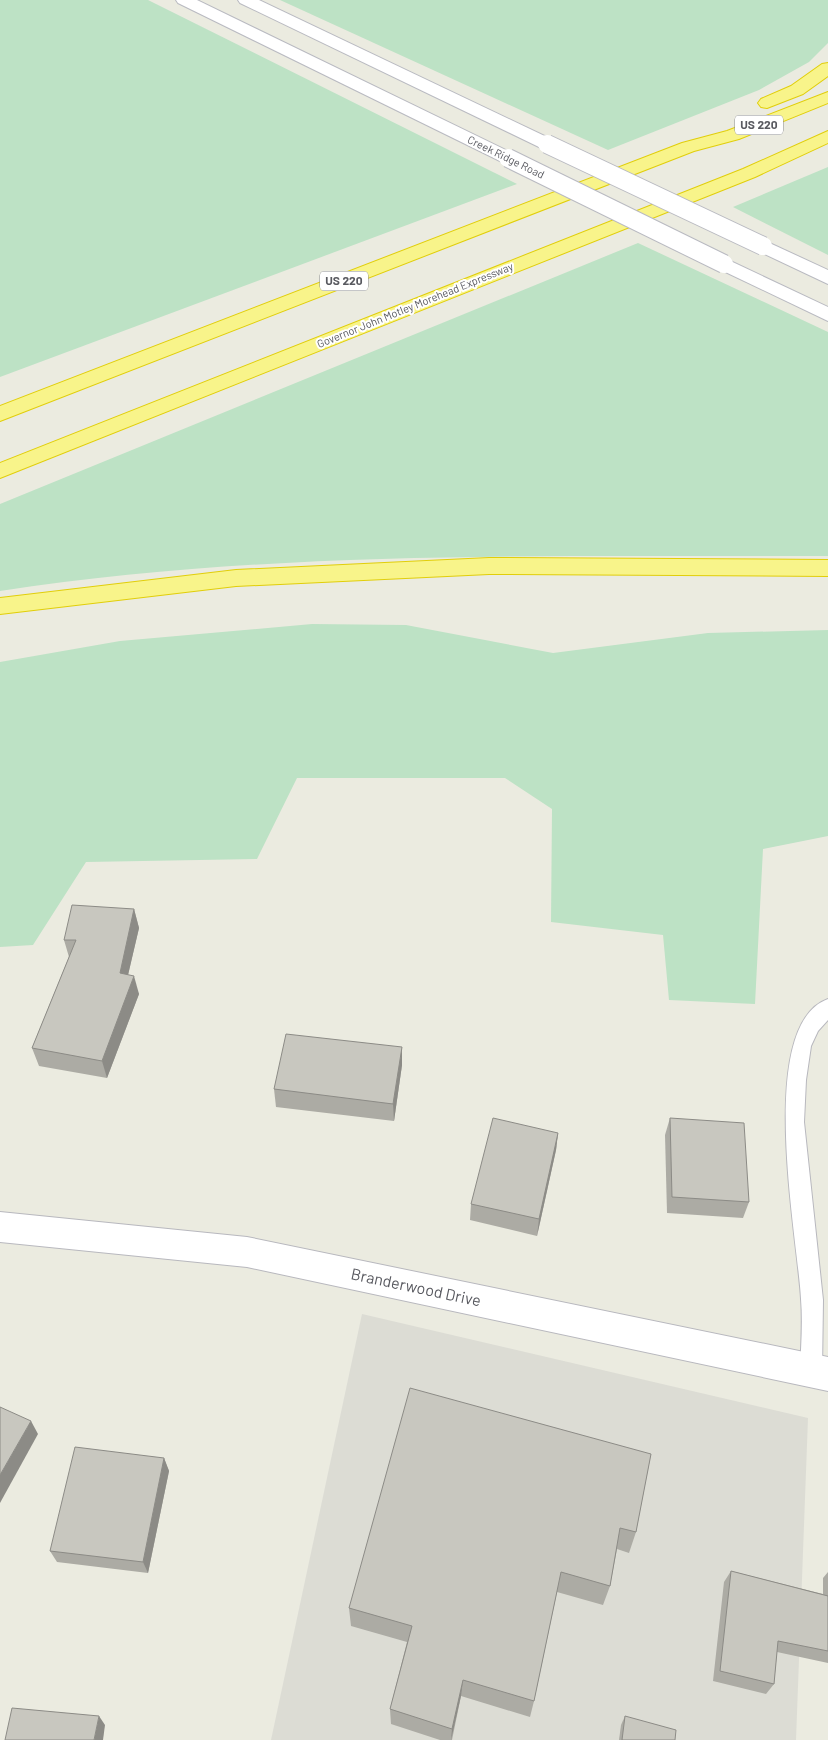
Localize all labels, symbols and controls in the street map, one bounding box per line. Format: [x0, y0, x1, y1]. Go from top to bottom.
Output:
road number: US 220 [735, 116, 783, 134]
street label: Creek Ridge Road [466, 132, 547, 181]
street label: Governor John Motley Morehead Expressway [315, 259, 515, 350]
road number: US 220 [320, 272, 368, 290]
street label: Branderwood Drive [349, 1263, 483, 1310]

